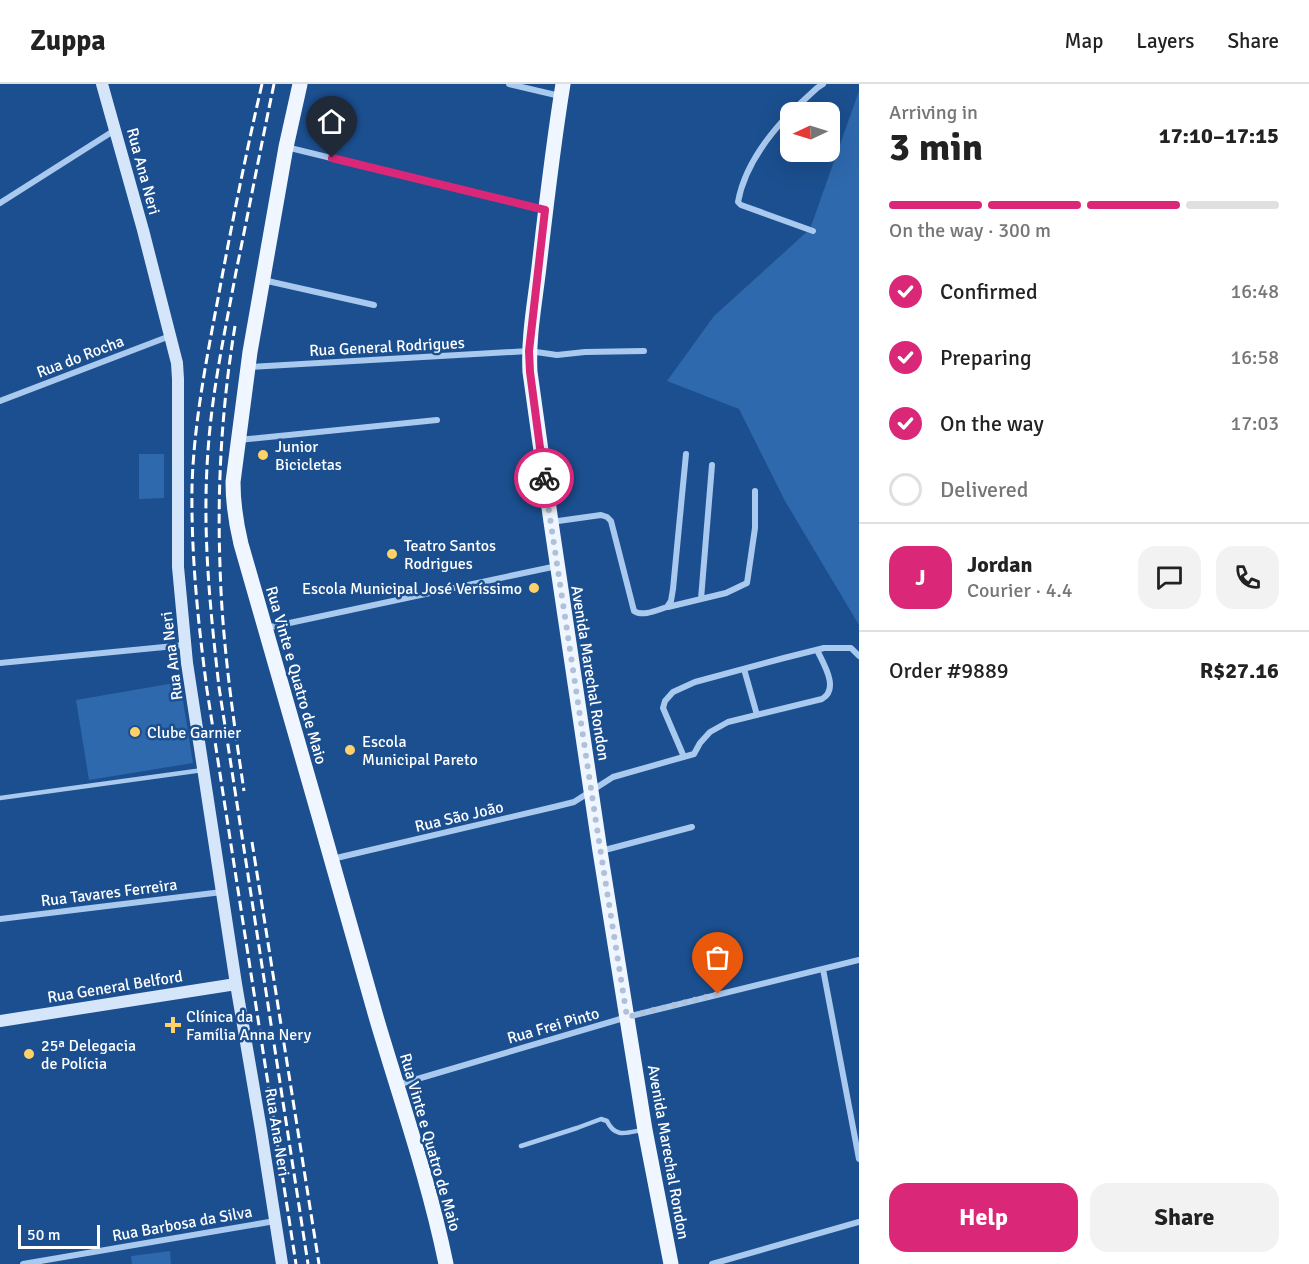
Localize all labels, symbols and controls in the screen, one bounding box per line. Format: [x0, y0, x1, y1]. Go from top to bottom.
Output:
text: Zuppa [30, 24, 106, 58]
text: Map [1065, 28, 1103, 54]
text: Layers [1136, 28, 1194, 54]
text: Share [1227, 28, 1279, 54]
pin [306, 96, 357, 158]
text: Arriving in [889, 100, 978, 125]
north arrow [780, 102, 840, 162]
map controls [780, 102, 840, 162]
icon: home [315, 105, 348, 138]
text: 17:10–17:15 [1159, 122, 1279, 149]
text: 3 min [889, 123, 983, 171]
street label: Rua Ana Neri [122, 126, 164, 217]
text: On the way · 300 m [889, 218, 1051, 243]
icon: check [889, 275, 922, 308]
text: Confirmed [940, 278, 1038, 305]
text: 16:48 [1230, 279, 1279, 304]
street label: Rua do Rocha [34, 331, 127, 383]
street label: Rua General Rodrigues [309, 333, 465, 361]
icon: check [889, 341, 922, 374]
text: Preparing [940, 344, 1032, 371]
text: 16:58 [1230, 345, 1279, 370]
icon: check [889, 407, 922, 440]
text: On the way [940, 410, 1044, 437]
text: 17:03 [1230, 411, 1279, 436]
place label: Junior Bicicletas [275, 437, 342, 475]
marker: Junior Bicicletas [256, 448, 270, 462]
courier [514, 448, 574, 508]
icon: bike [528, 462, 561, 495]
text: Delivered [940, 476, 1028, 503]
place label: Teatro Santos Rodrigues [404, 536, 496, 574]
button: chat [1138, 546, 1201, 609]
button: phone [1216, 546, 1279, 609]
marker: Teatro Santos Rodrigues [385, 547, 399, 561]
text: Jordan [967, 551, 1033, 578]
text: J [915, 564, 926, 591]
text: Courier · 4.4 [967, 578, 1073, 603]
place label: Escola Municipal José Veríssimo [302, 579, 522, 599]
marker: Escola Municipal José Veríssimo [527, 581, 541, 595]
street label: Rua Vinte e Quatro de Maio [261, 584, 331, 767]
street label: Avenida Marechal Rondon [566, 584, 614, 762]
street label: Rua Ana Neri [157, 610, 187, 701]
text: Order #9889 [889, 657, 1009, 684]
text: R$27.16 [1200, 657, 1279, 684]
place label: Clube Garnier [147, 723, 241, 743]
marker: Clube Garnier [128, 725, 142, 739]
place label: Escola Municipal Pareto [362, 732, 478, 770]
marker: Escola Municipal Pareto [343, 743, 357, 757]
street label: Rua São João [413, 797, 505, 837]
street label: Rua Tavares Ferreira [40, 875, 178, 911]
pin [692, 932, 743, 994]
icon: bag [701, 941, 734, 974]
street label: Rua General Belford [46, 966, 184, 1008]
street label: Rua Frei Pinto [505, 1003, 602, 1049]
place label: Clínica da Família Anna Nery [186, 1007, 312, 1045]
marker: Clínica da Família Anna Nery [164, 1016, 182, 1034]
place label: 25ª Delegacia de Polícia [41, 1036, 136, 1074]
marker: 25ª Delegacia de Polícia [22, 1047, 36, 1061]
street label: Rua Vinte e Quatro de Maio [395, 1051, 465, 1234]
street label: Avenida Marechal Rondon [643, 1063, 693, 1241]
street label: Rua Ana Neri [260, 1087, 294, 1178]
button: Help [889, 1183, 1078, 1252]
button: Share [1090, 1183, 1279, 1252]
street label: Rua Barbosa da Silva [111, 1202, 254, 1246]
scale bar [18, 1222, 100, 1250]
text: 50 m [27, 1225, 61, 1245]

